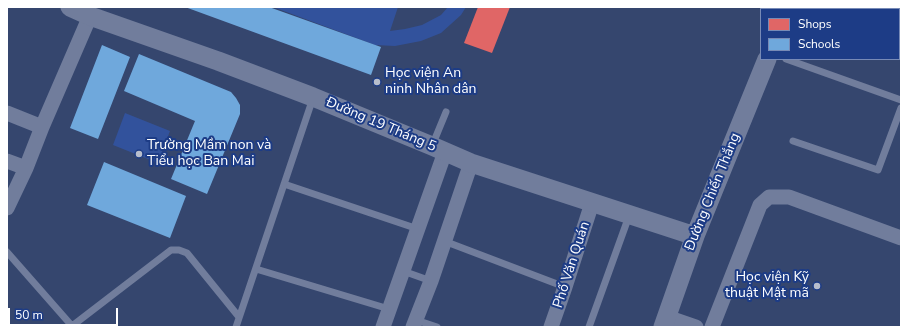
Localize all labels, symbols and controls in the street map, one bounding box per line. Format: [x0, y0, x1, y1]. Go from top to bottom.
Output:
legend [760, 8, 900, 60]
text: Shops [798, 16, 832, 32]
text: Schools [798, 36, 840, 52]
place label: Học viện An ninh Nhân dân [385, 66, 477, 98]
marker: Học viện An ninh Nhân dân [372, 77, 382, 87]
street label: Đường 19 Tháng 5 [323, 94, 439, 156]
street label: Đường Chiến Thắng [682, 131, 744, 253]
place label: Trường Mầm non và Tiểu học Ban Mai [147, 138, 272, 170]
marker: Trường Mầm non và Tiểu học Ban Mai [134, 149, 144, 159]
street label: Phố Văn Quán [550, 220, 594, 310]
place label: Học viện Kỹ thuật Mật mã [725, 270, 809, 302]
marker: Học viện Kỹ thuật Mật mã [812, 281, 822, 291]
scale bar [10, 300, 120, 326]
text: 50 m [15, 307, 43, 323]

